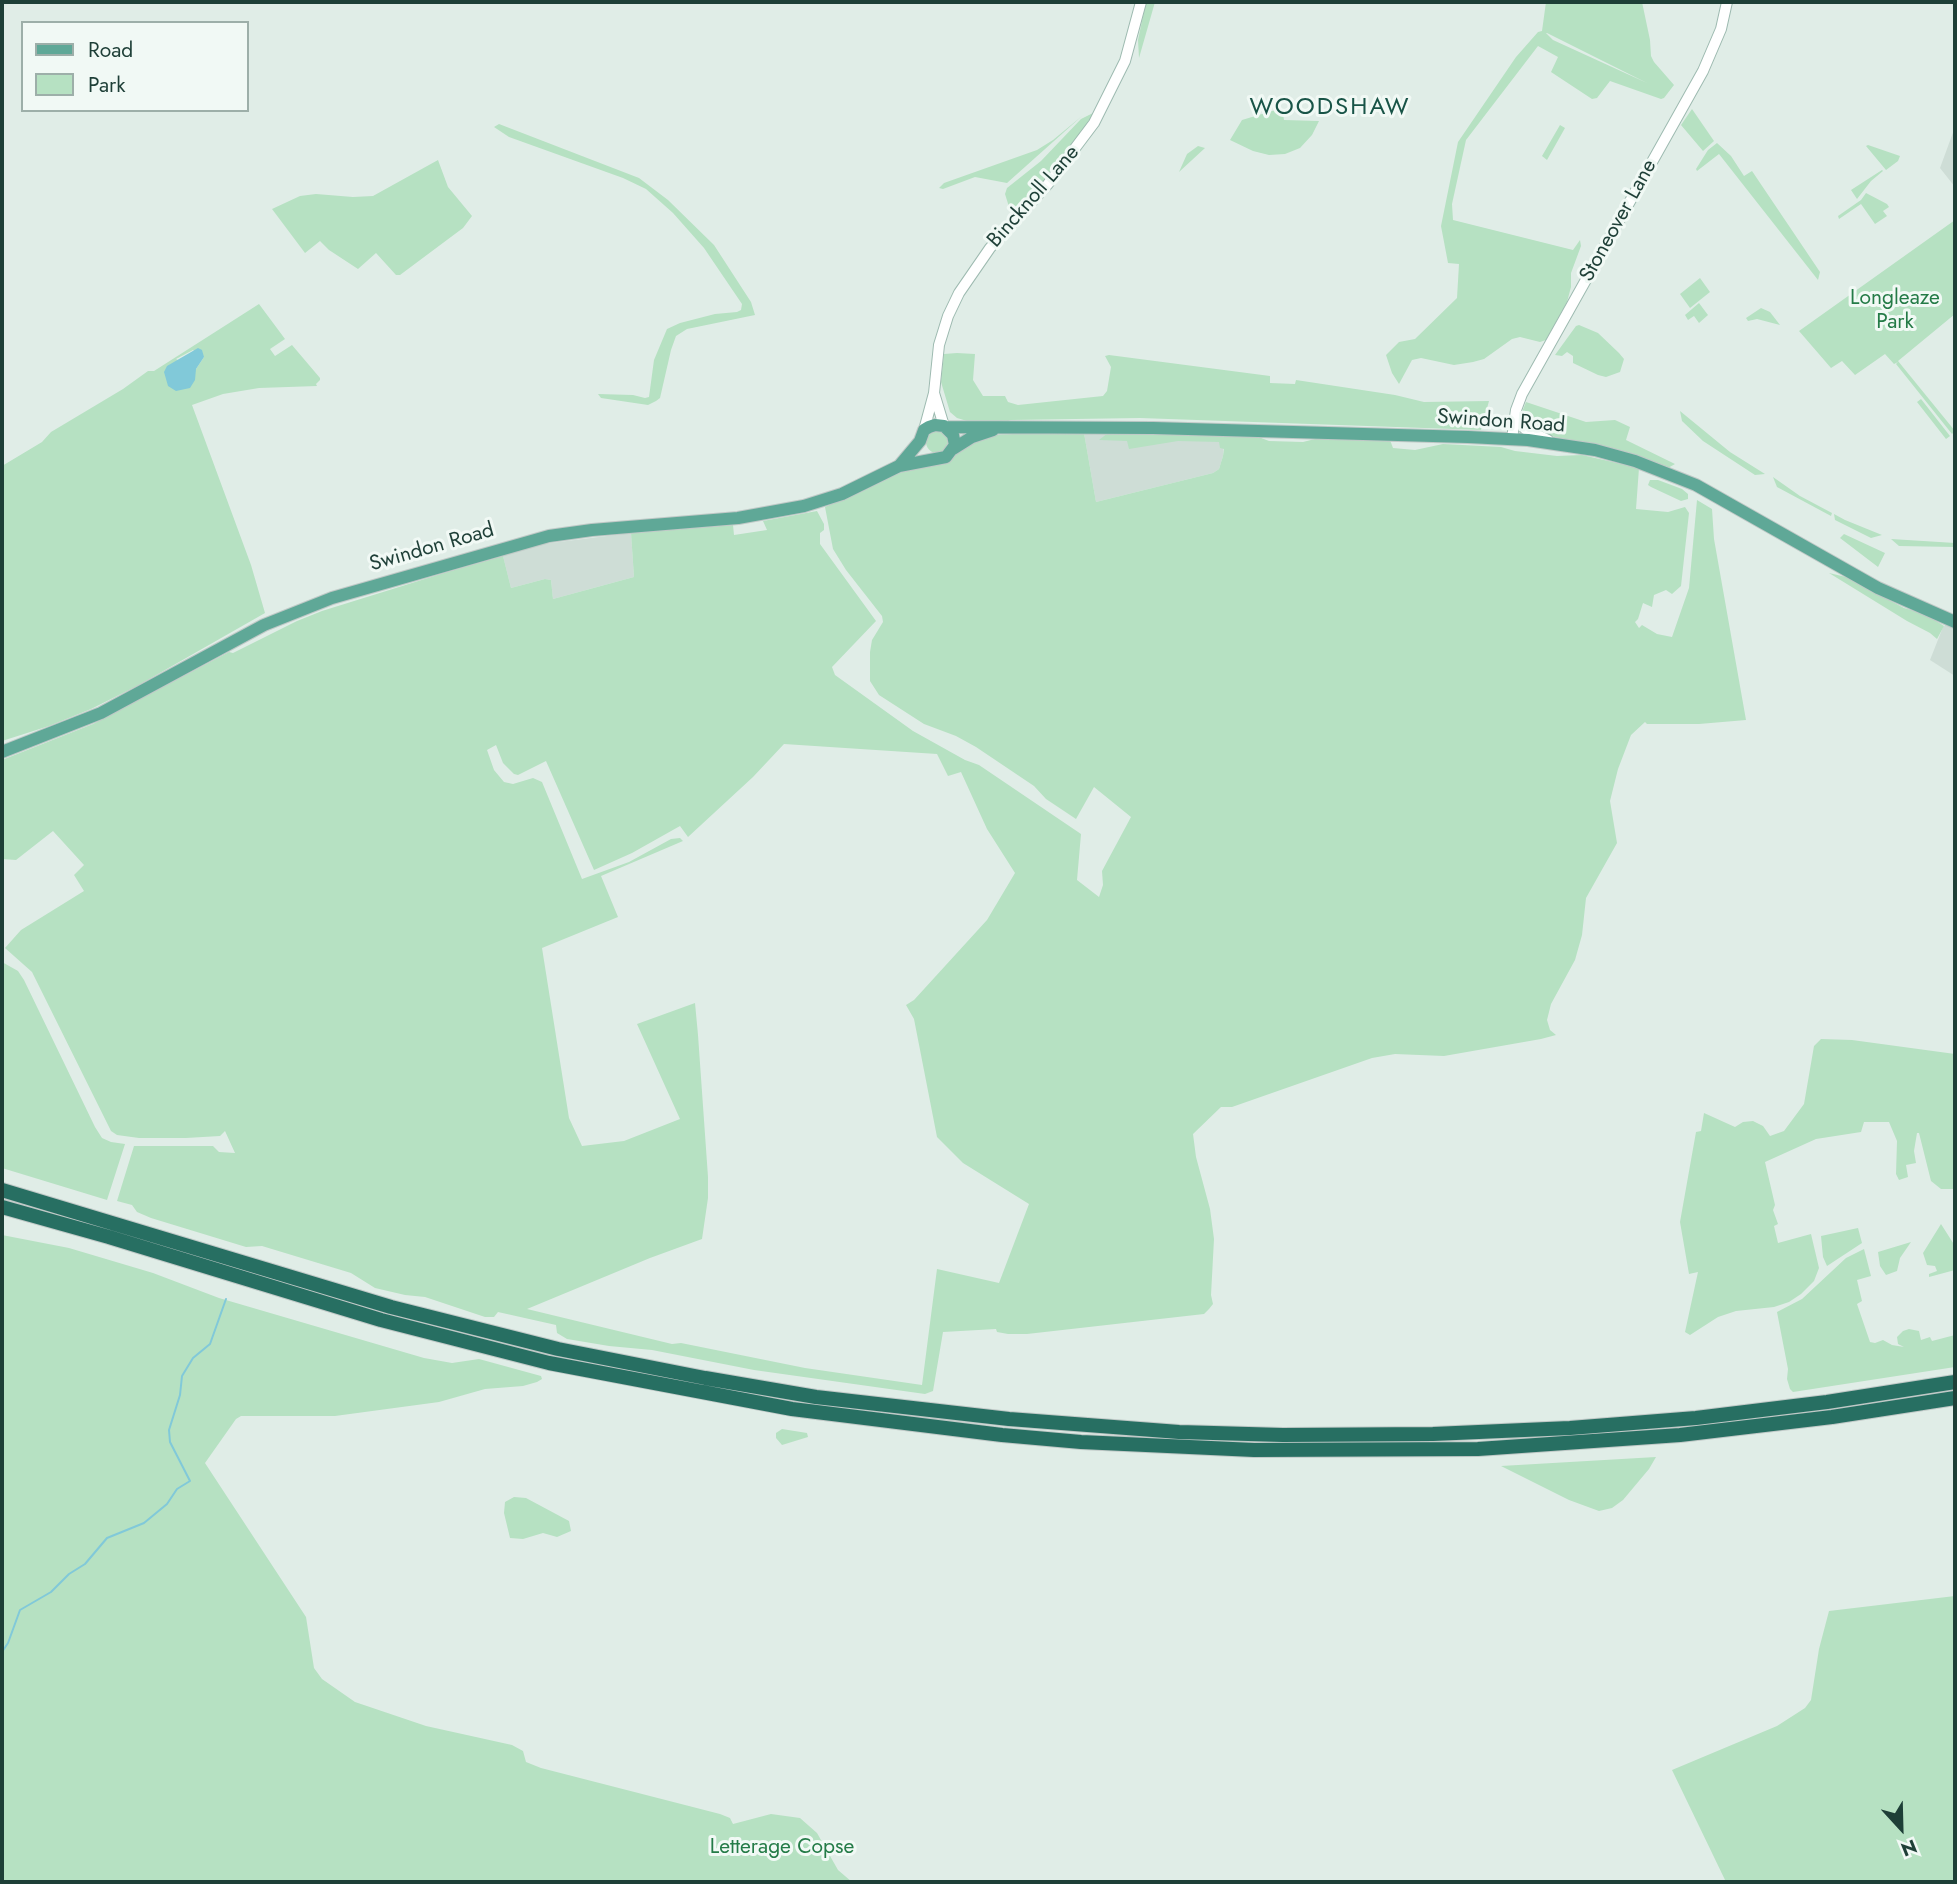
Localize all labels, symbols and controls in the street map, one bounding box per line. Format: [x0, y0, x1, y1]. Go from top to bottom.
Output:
legend [21, 21, 248, 112]
text: Road [88, 35, 133, 65]
text: Park [88, 70, 125, 100]
district label: WOODSHAW [1250, 94, 1410, 122]
street label: Bincknoll Lane [983, 141, 1085, 253]
street label: Stoneover Lane [1575, 156, 1663, 286]
park label: Longleaze Park [1850, 286, 1940, 336]
street label: Swindon Road [1436, 405, 1566, 439]
street label: Swindon Road [367, 518, 497, 578]
north arrow [1866, 1793, 1936, 1863]
text: N [1897, 1833, 1921, 1863]
park label: Letterage Copse [710, 1835, 854, 1861]

